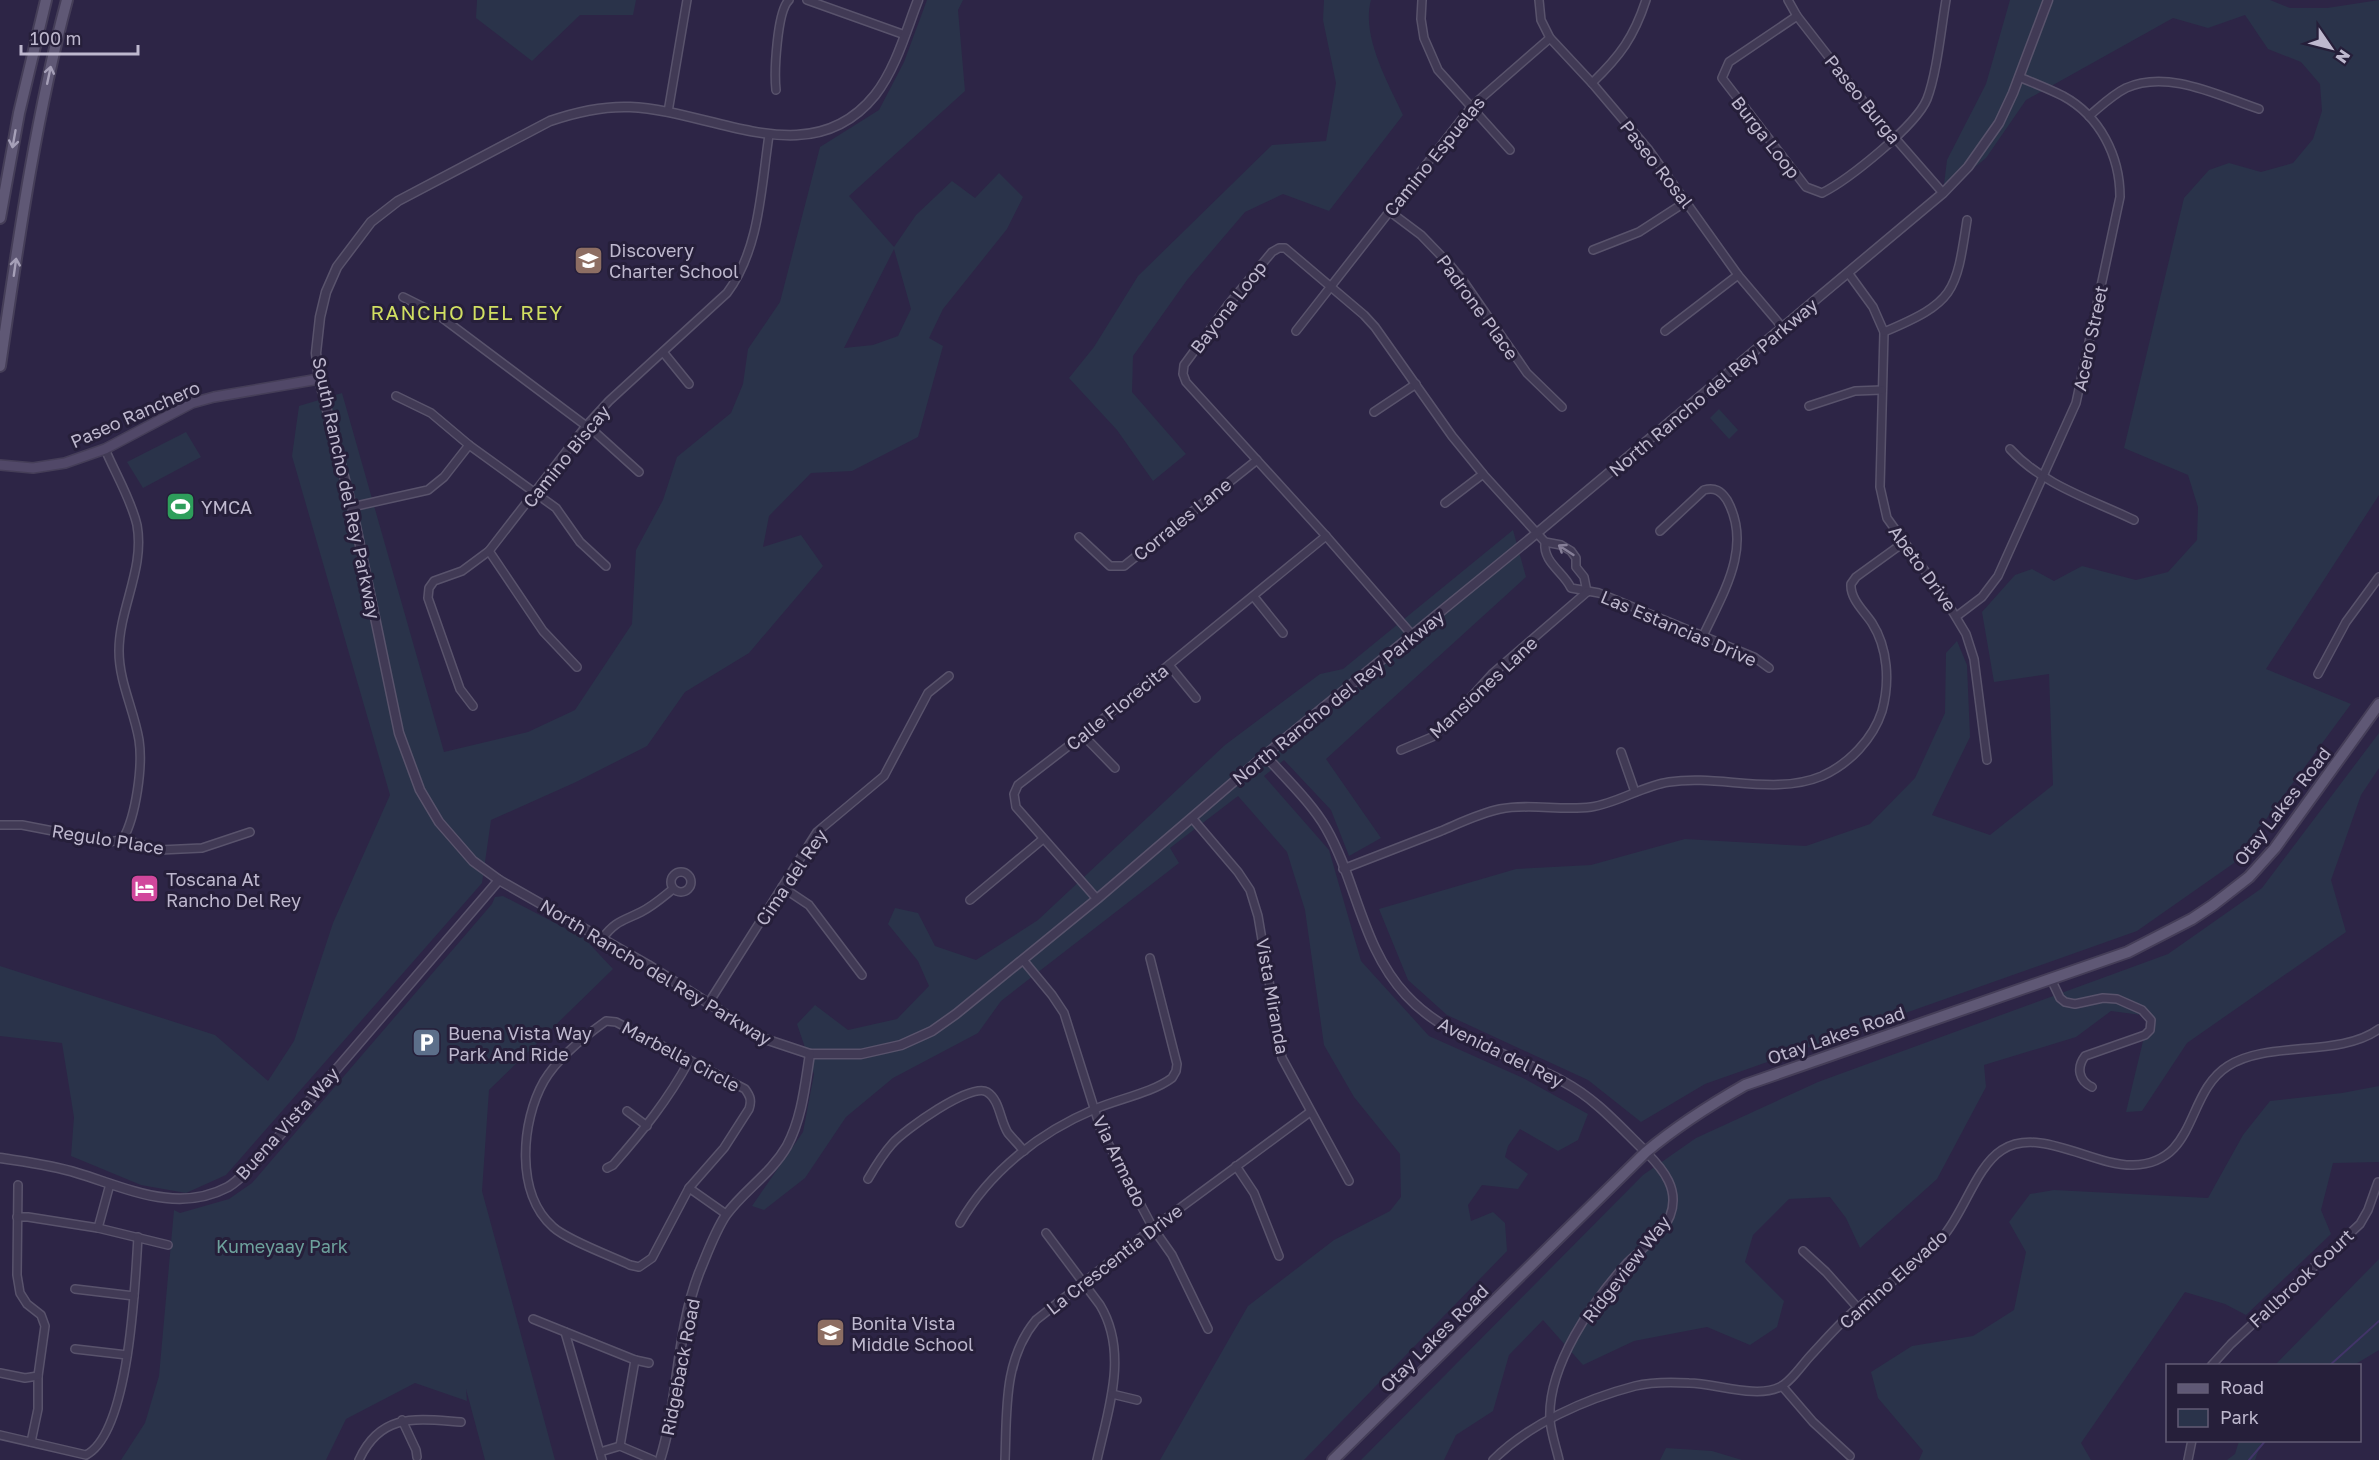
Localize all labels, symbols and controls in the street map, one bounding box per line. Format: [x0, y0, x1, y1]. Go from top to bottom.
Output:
scale bar [21, 18, 138, 56]
north arrow [2301, 18, 2361, 78]
text: 100 m [30, 27, 81, 49]
text: N [2332, 46, 2355, 67]
street label: Paseo Burga [1820, 50, 1906, 148]
one-way arrow [43, 65, 55, 84]
street label: Camino Espuelas [1379, 92, 1489, 220]
street label: Burga Loop [1727, 92, 1805, 182]
street label: Paseo Rosal [1616, 116, 1698, 212]
one-way arrow [8, 129, 19, 148]
place label: Discovery Charter School [609, 239, 739, 282]
school or university icon: Discovery Charter School [572, 244, 604, 276]
street label: Padrone Place [1433, 250, 1523, 364]
one-way arrow [9, 257, 20, 277]
street label: Bayona Loop [1185, 257, 1271, 357]
street label: Acero Street [2068, 283, 2112, 393]
street label: North Rancho del Rey Parkway [1604, 293, 1822, 481]
district label: RANCHO DEL REY [370, 300, 564, 324]
street label: South Rancho del Rey Parkway [308, 355, 386, 621]
street label: Paseo Ranchero [67, 376, 203, 452]
street label: Camino Biscay [518, 400, 614, 512]
street label: Corrales Lane [1129, 473, 1235, 565]
sports icon: YMCA [164, 491, 196, 523]
place label: YMCA [201, 496, 252, 518]
street label: Abeto Drive [1885, 521, 1961, 615]
one-way arrow [1557, 543, 1574, 556]
street label: Las Estancias Drive [1598, 585, 1760, 671]
street label: North Rancho del Rey Parkway [1228, 605, 1448, 789]
street label: Mansiones Lane [1424, 631, 1542, 743]
street label: Calle Florecita [1061, 659, 1173, 755]
street label: Otay Lakes Road [2229, 743, 2335, 869]
street label: Regulo Place [50, 819, 166, 859]
street label: Cima del Rey [751, 825, 831, 929]
place label: Toscana At Rancho Del Rey [166, 868, 301, 911]
hotel icon: Toscana At Rancho Del Rey [129, 873, 161, 905]
street label: North Rancho del Rey Parkway [536, 894, 776, 1050]
street label: Vista Miranda [1252, 936, 1294, 1056]
street label: Otay Lakes Road [1764, 1001, 1908, 1069]
street label: Avenida del Rey [1435, 1012, 1567, 1092]
street label: Marbella Circle [618, 1016, 744, 1096]
place label: Buena Vista Way Park And Ride [448, 1022, 592, 1065]
parking icon: Buena Vista Way Park And Ride [411, 1027, 443, 1059]
street label: Buena Vista Way [231, 1062, 343, 1184]
street label: Via Armado [1088, 1112, 1152, 1210]
street label: La Crescentia Drive [1042, 1199, 1186, 1319]
street label: Ridgeview Way [1577, 1211, 1675, 1327]
street label: Fallbrook Court [2244, 1224, 2358, 1332]
street label: Camino Elevado [1834, 1225, 1952, 1333]
park label: Kumeyaay Park [216, 1235, 348, 1257]
street label: Otay Lakes Road [1375, 1279, 1493, 1397]
street label: Ridgeback Road [656, 1296, 704, 1438]
place label: Bonita Vista Middle School [851, 1312, 974, 1355]
school or university icon: Bonita Vista Middle School [814, 1317, 846, 1349]
legend [2166, 1364, 2361, 1442]
text: Road [2220, 1376, 2264, 1398]
text: Park [2220, 1406, 2259, 1428]

